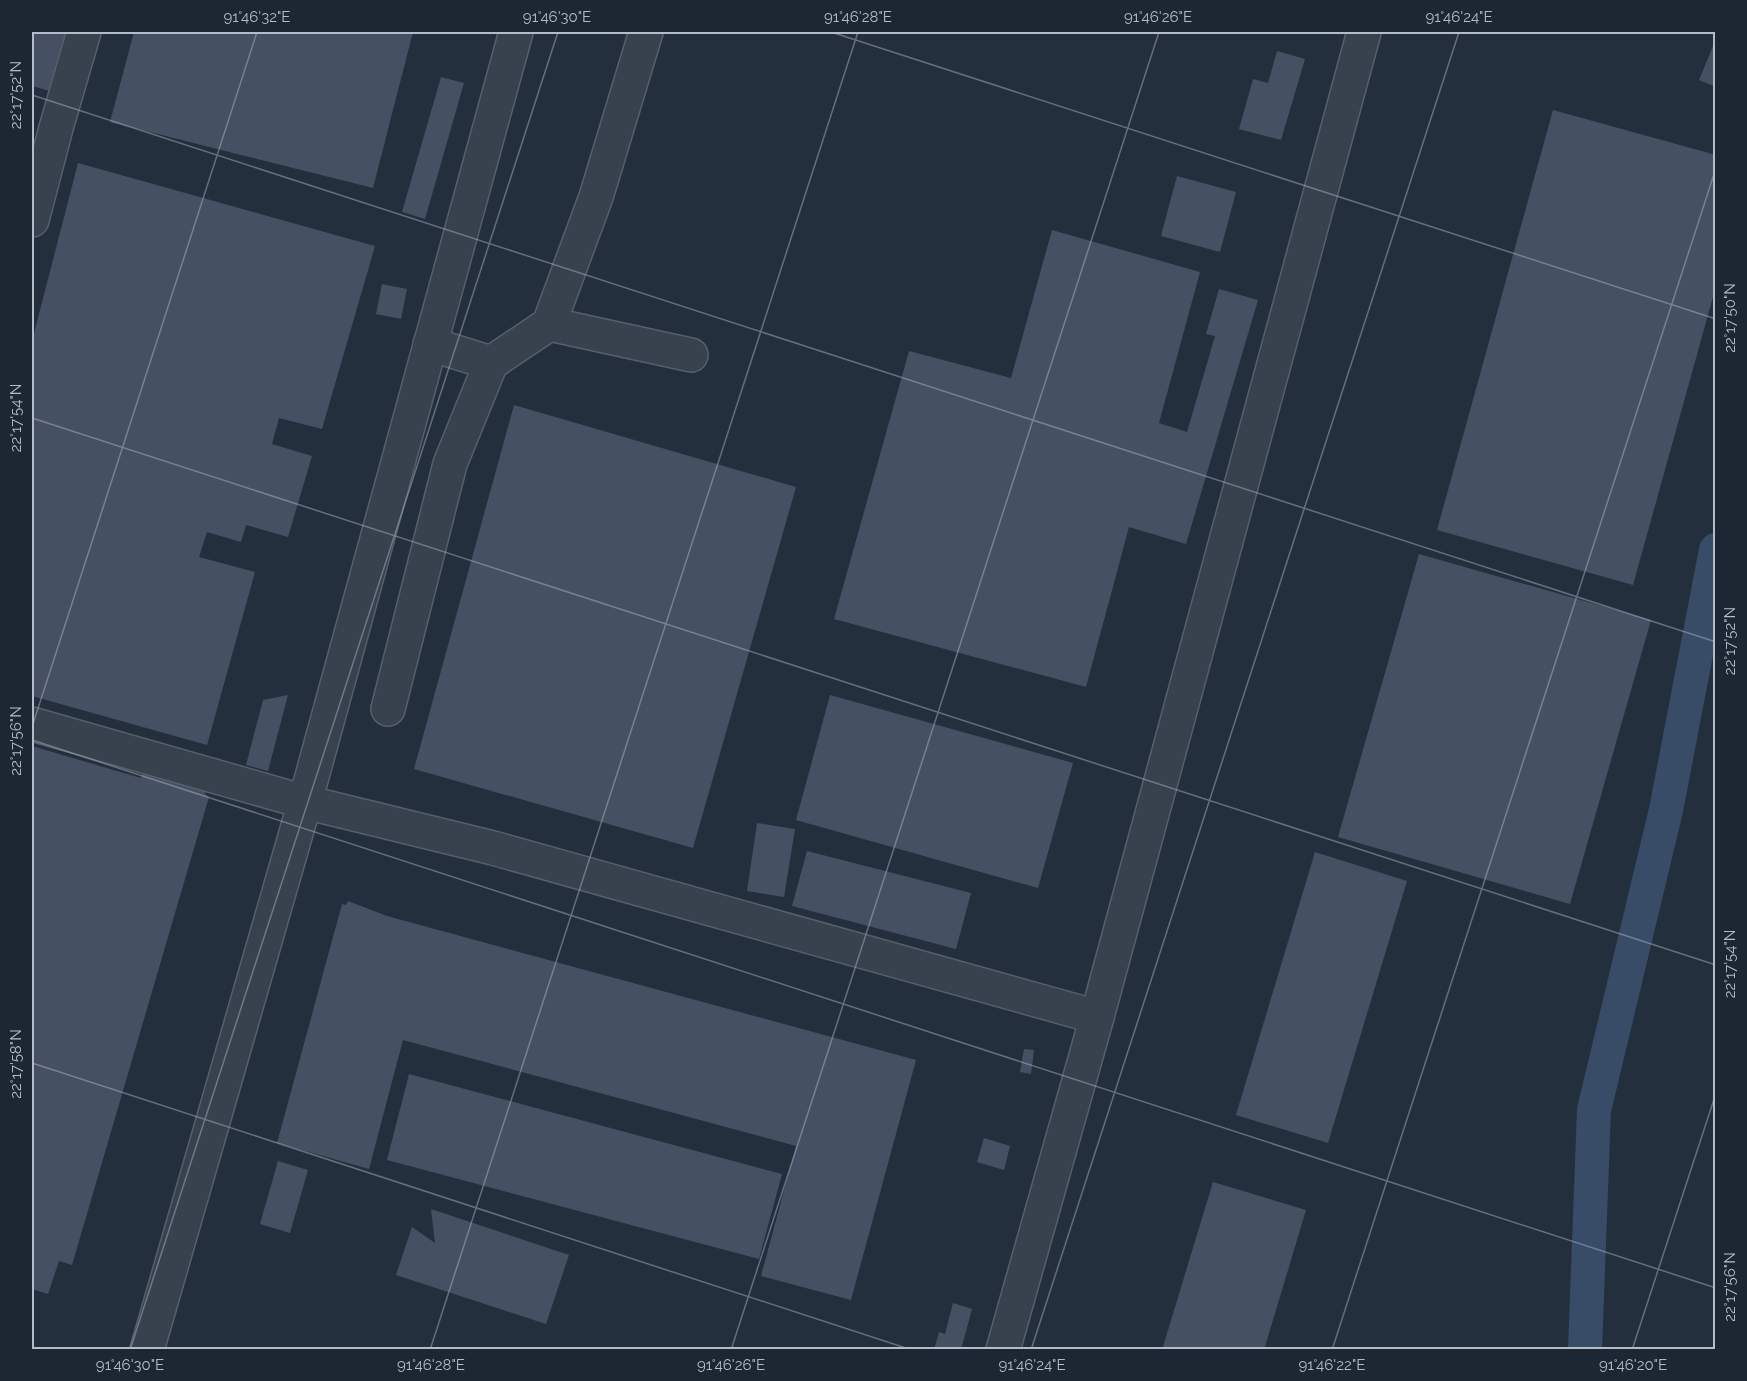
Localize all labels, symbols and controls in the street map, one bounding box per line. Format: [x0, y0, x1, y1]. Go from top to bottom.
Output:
text: 91°46'32"E [223, 8, 291, 26]
text: 91°46'30"E [523, 8, 591, 26]
text: 91°46'28"E [824, 8, 892, 26]
text: 91°46'26"E [1124, 8, 1192, 26]
text: 91°46'24"E [1425, 8, 1493, 26]
text: 22°17'52"N [7, 61, 25, 129]
text: 22°17'50"N [1721, 283, 1739, 353]
text: 22°17'54"N [7, 384, 25, 452]
text: 22°17'52"N [1721, 607, 1739, 675]
text: 22°17'56"N [7, 706, 25, 776]
text: 22°17'54"N [1721, 930, 1739, 998]
text: 22°17'58"N [7, 1029, 25, 1099]
text: 22°17'56"N [1721, 1252, 1739, 1322]
text: 91°46'30"E [96, 1356, 164, 1374]
text: 91°46'28"E [397, 1356, 465, 1374]
text: 91°46'26"E [697, 1356, 765, 1374]
text: 91°46'24"E [998, 1356, 1066, 1374]
text: 91°46'22"E [1299, 1356, 1365, 1374]
text: 91°46'20"E [1599, 1356, 1667, 1374]

